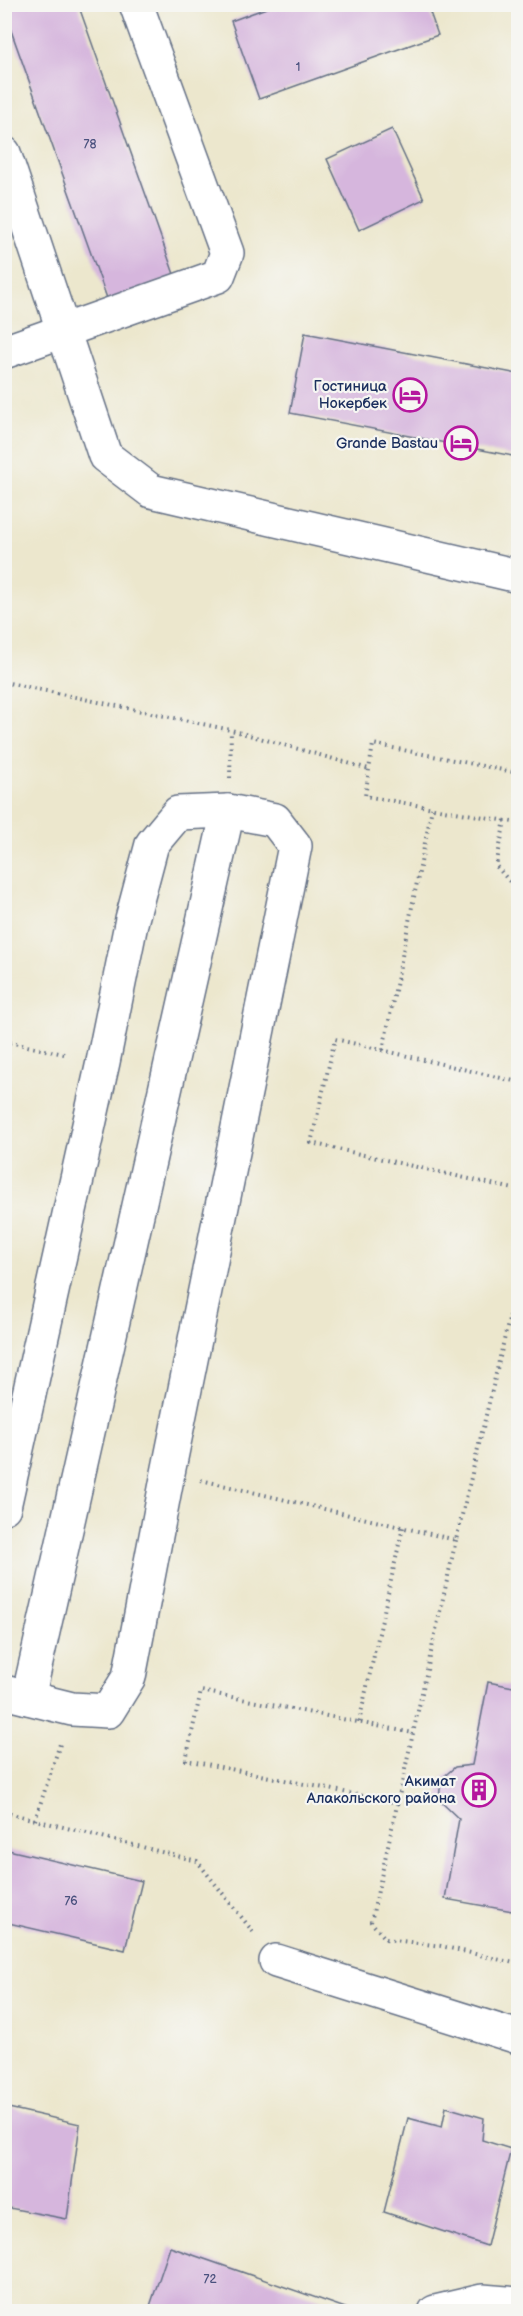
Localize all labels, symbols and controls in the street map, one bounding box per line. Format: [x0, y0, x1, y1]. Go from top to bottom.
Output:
house number: 1 [296, 60, 300, 75]
house number: 78 [84, 137, 96, 152]
place label: Гостиница Нокербек [314, 377, 387, 413]
hotel icon: Гостиница Нокербек [392, 377, 428, 413]
hotel icon: Grande Bastau [443, 425, 479, 461]
place label: Grande Bastau [336, 434, 438, 453]
place label: Акимат Алакольского района [306, 1772, 456, 1808]
building icon: Акимат Алакольского района [461, 1772, 497, 1808]
house number: 76 [64, 1894, 78, 1909]
house number: 72 [204, 2272, 216, 2287]

